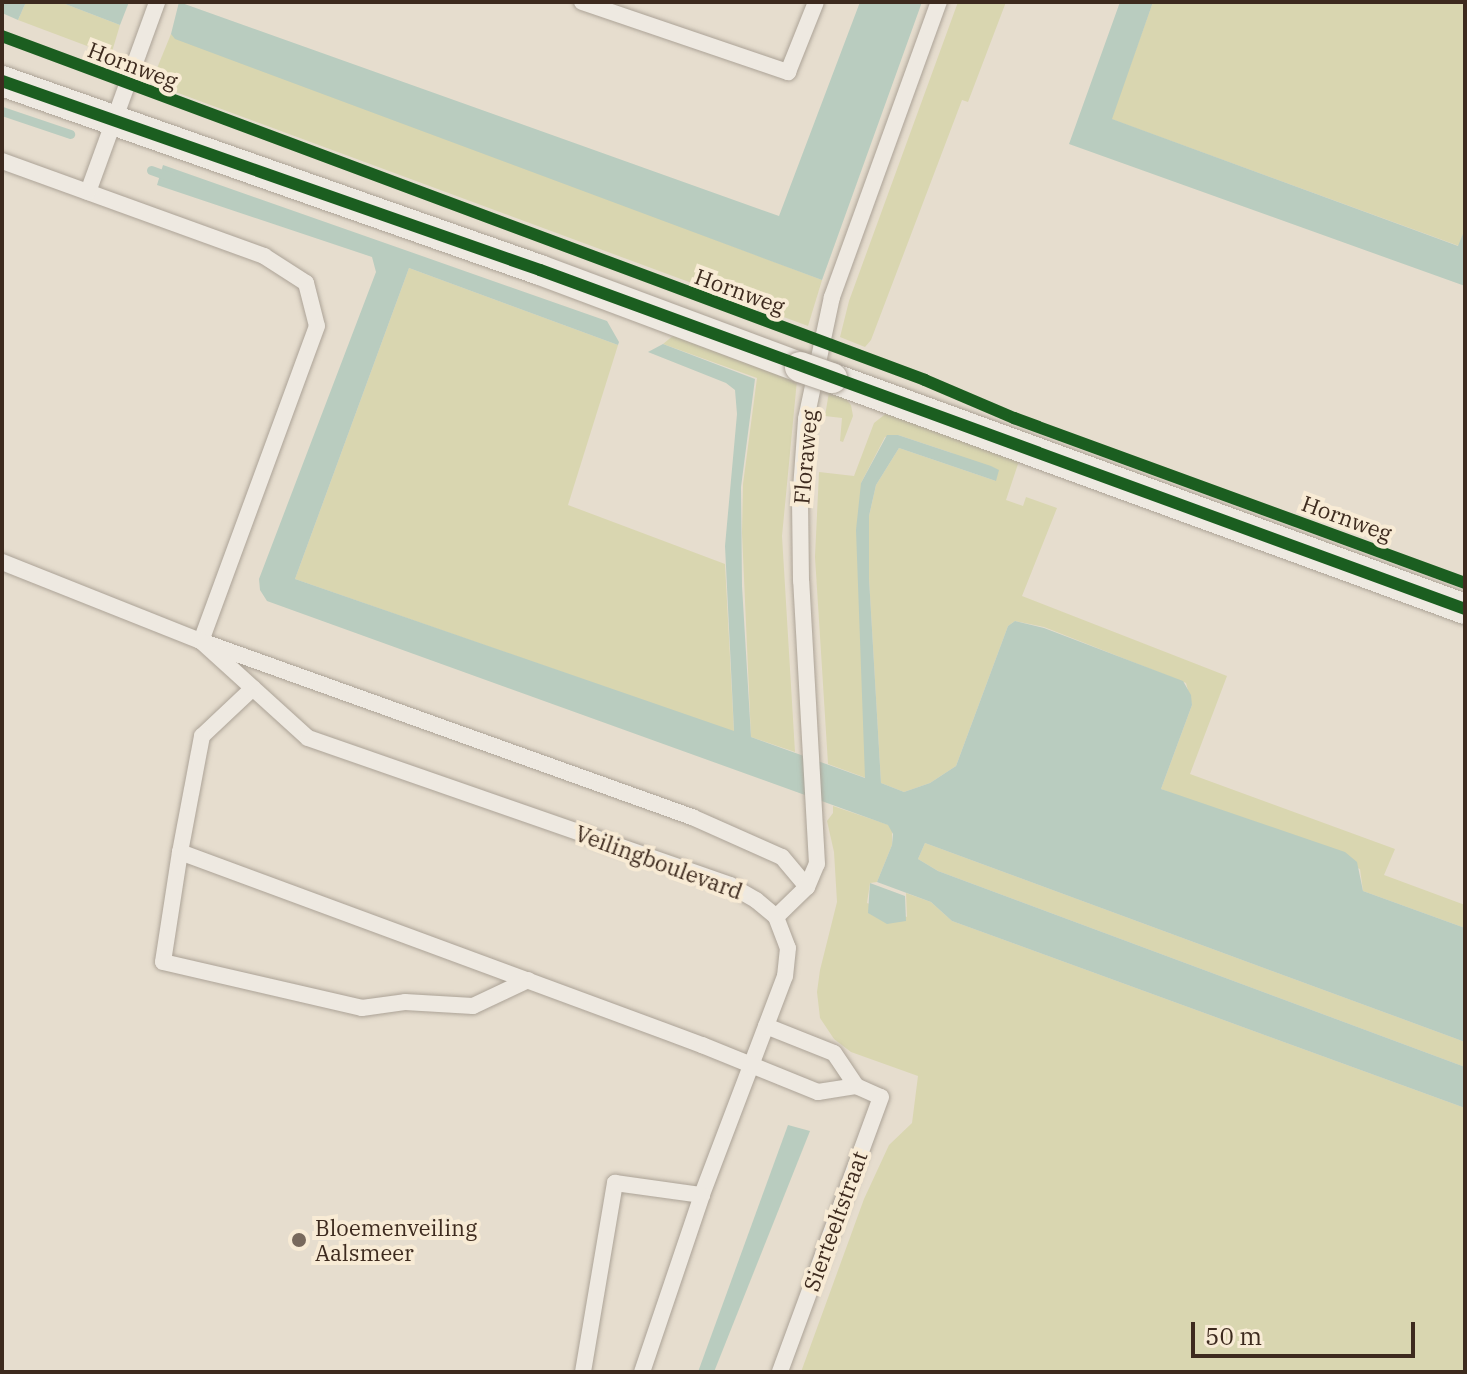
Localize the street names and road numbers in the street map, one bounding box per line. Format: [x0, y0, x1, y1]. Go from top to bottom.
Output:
street label: Hornweg [84, 36, 182, 94]
street label: Hornweg [691, 263, 789, 319]
street label: Floraweg [788, 408, 822, 506]
street label: Hornweg [1298, 490, 1396, 546]
street label: Veilingboulevard [572, 819, 746, 905]
street label: Sierteeltstraat [797, 1147, 873, 1295]

